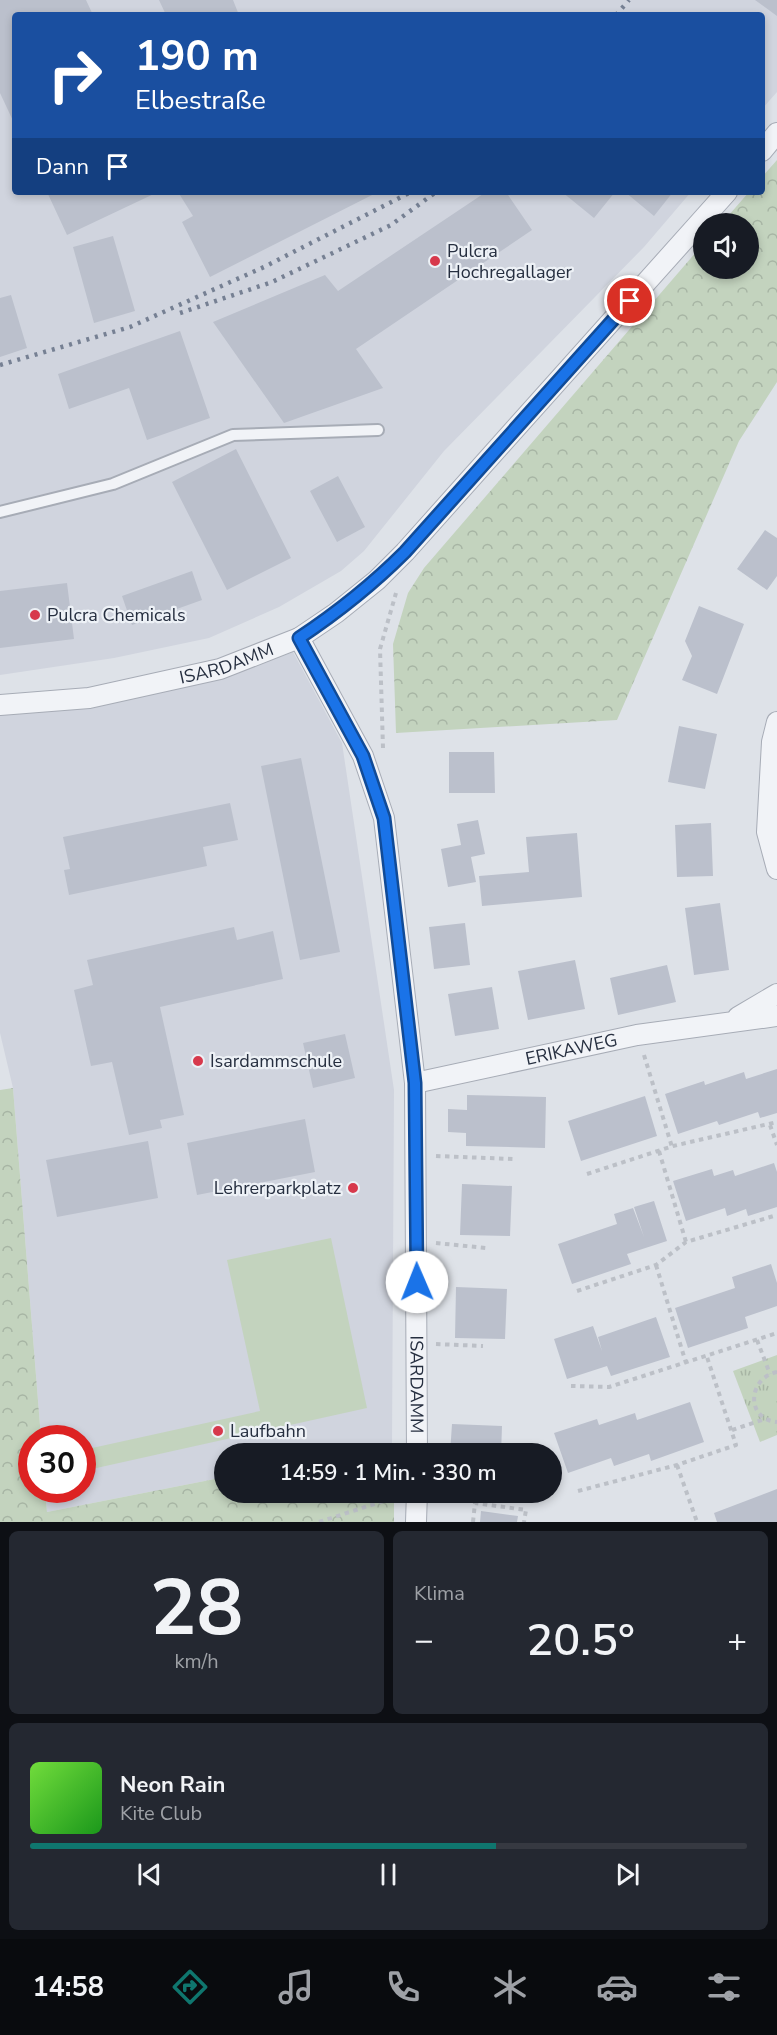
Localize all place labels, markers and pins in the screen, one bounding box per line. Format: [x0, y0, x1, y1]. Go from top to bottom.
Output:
place label: Pulcra Hochregallager [447, 239, 573, 284]
marker: Pulcra Hochregallager [428, 254, 442, 268]
pin [604, 275, 655, 326]
place label: Pulcra Chemicals [47, 603, 186, 627]
marker: Pulcra Chemicals [28, 608, 42, 622]
place label: Isardammschule [210, 1049, 342, 1073]
marker: Isardammschule [191, 1054, 205, 1068]
place label: Lehrerparkplatz [214, 1176, 341, 1200]
marker: Lehrerparkplatz [346, 1181, 360, 1195]
place label: Laufbahn [230, 1419, 306, 1443]
marker: Laufbahn [211, 1424, 225, 1438]

